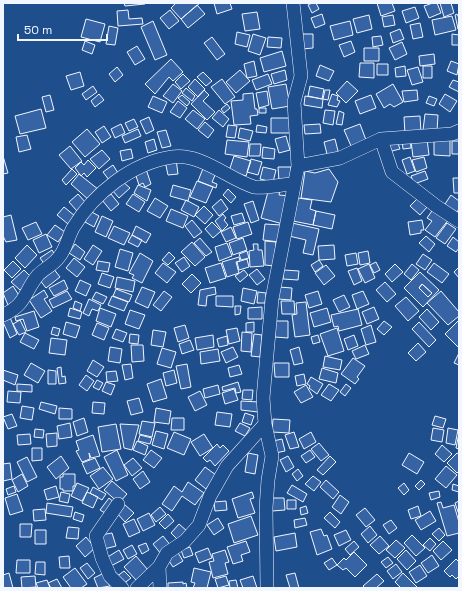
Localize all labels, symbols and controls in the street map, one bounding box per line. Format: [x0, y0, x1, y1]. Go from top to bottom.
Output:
scale bar [18, 16, 107, 42]
text: 50 m [24, 22, 52, 38]

